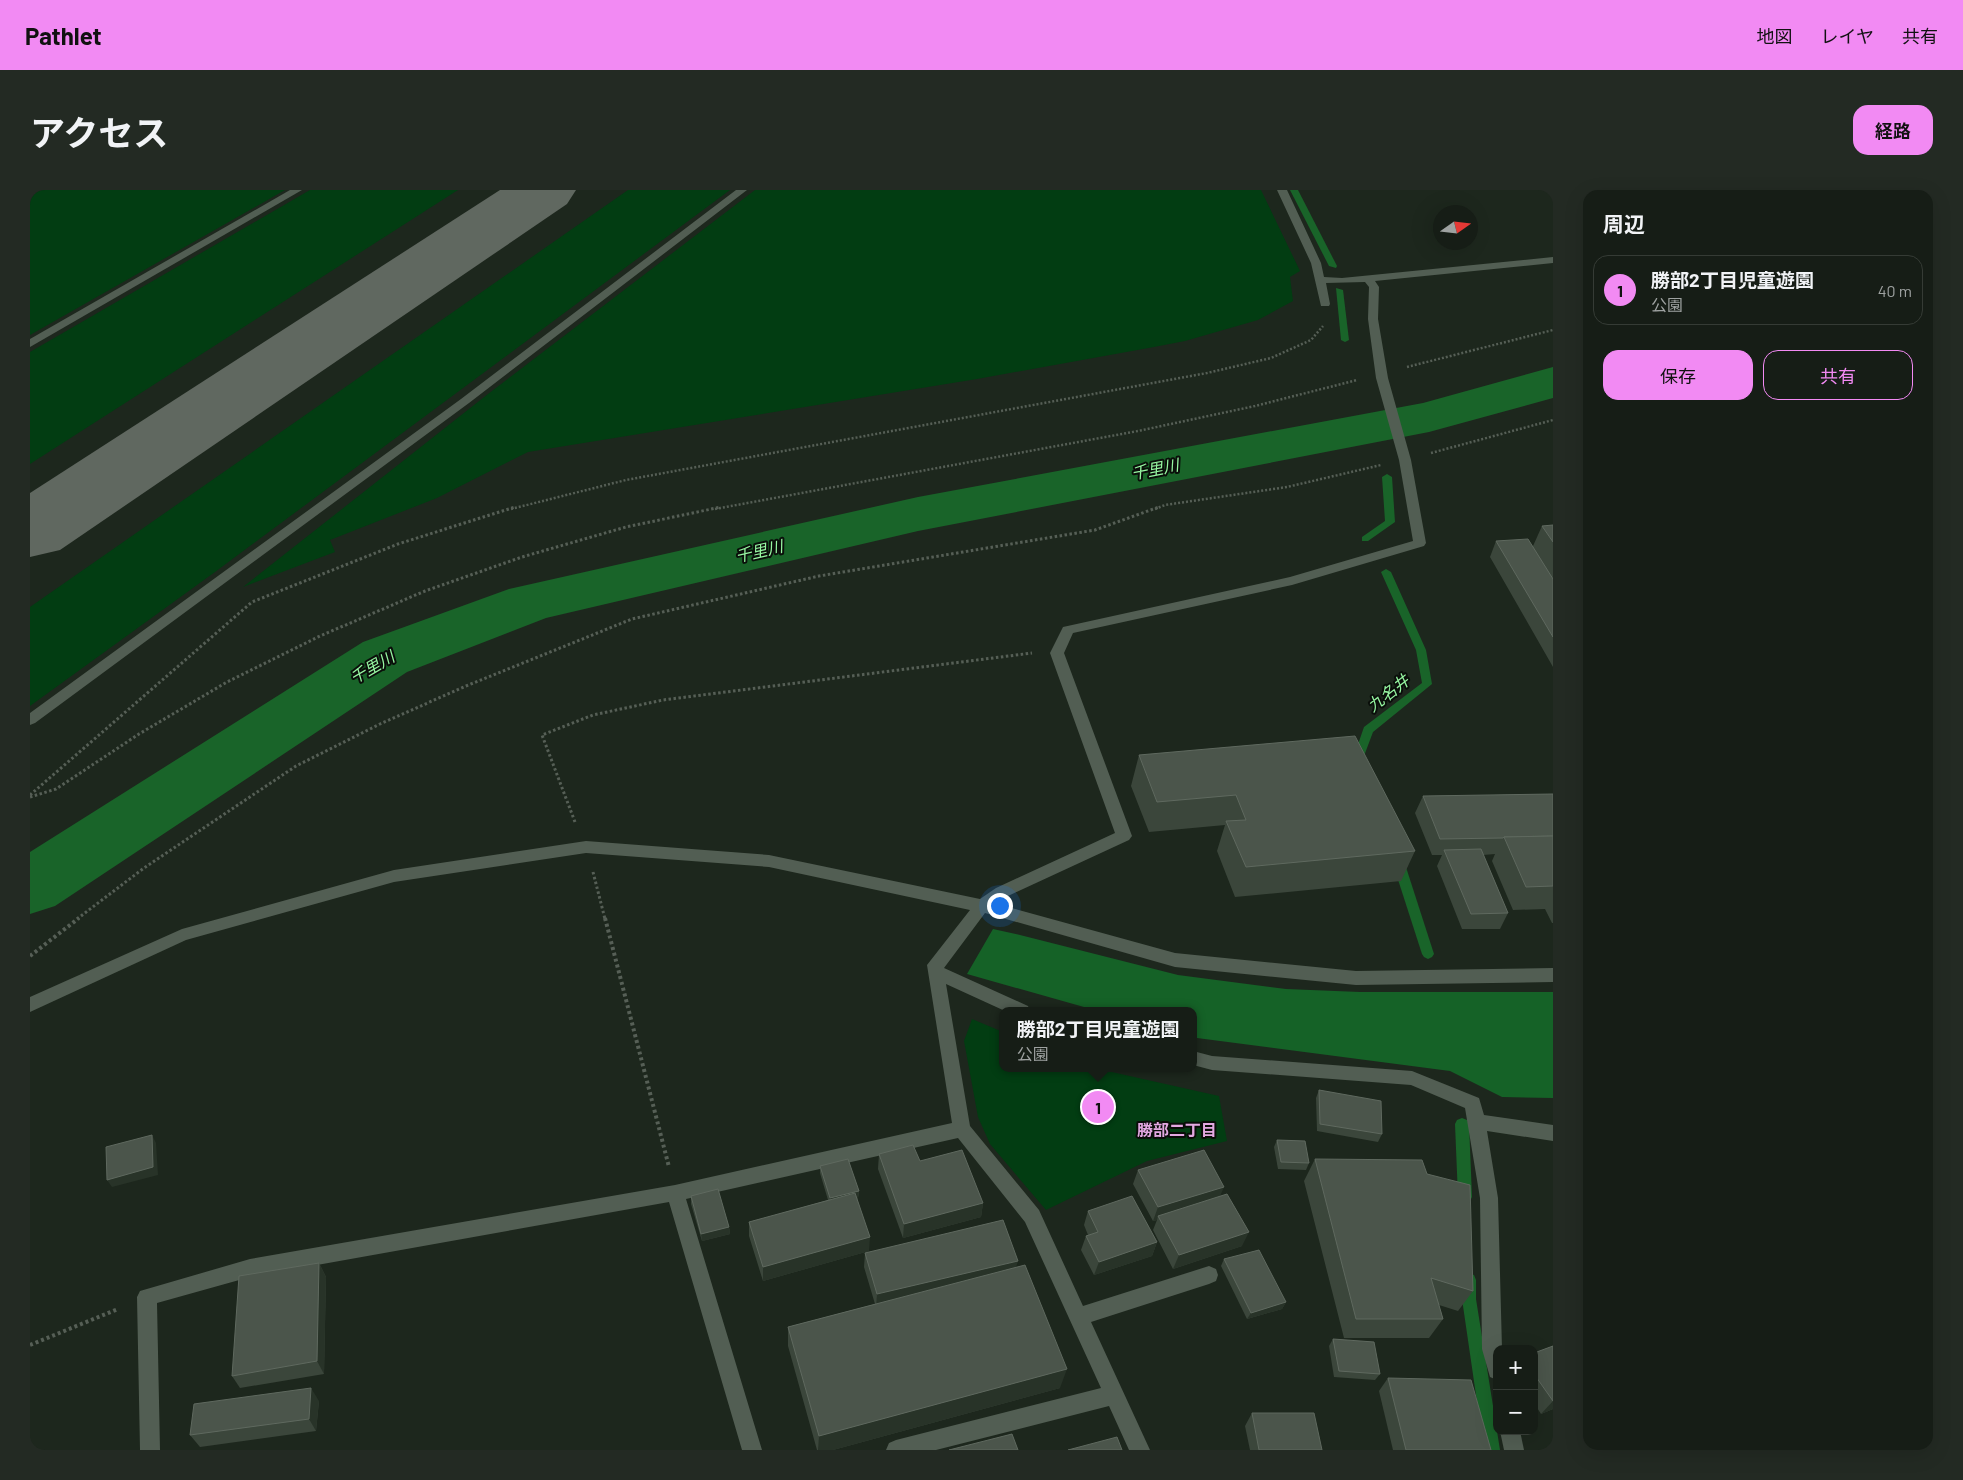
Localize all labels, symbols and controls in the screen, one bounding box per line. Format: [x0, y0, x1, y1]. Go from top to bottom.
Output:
text: Pathlet [25, 21, 102, 50]
text: 地図 [1757, 25, 1793, 47]
text: レイヤ [1821, 25, 1874, 47]
text: 共有 [1902, 25, 1938, 47]
button: 経路 [1853, 105, 1933, 155]
text: アクセス [30, 111, 168, 153]
north arrow [1433, 205, 1478, 250]
text: 周辺 [1603, 211, 1645, 236]
text: 勝部2丁目児童遊園 [1651, 268, 1814, 291]
text: 1 [1617, 281, 1623, 300]
text: 40 m [1878, 281, 1912, 300]
text: 公園 [1651, 295, 1683, 314]
button: 保存 [1603, 350, 1753, 400]
button: 共有 [1763, 350, 1913, 400]
water label: 千里川 [1130, 454, 1182, 482]
water label: 千里川 [733, 535, 786, 565]
water label: 千里川 [346, 645, 399, 687]
water label: 九名井 [1363, 669, 1414, 715]
your location [987, 893, 1013, 919]
popup [999, 1007, 1197, 1072]
text: 勝部2丁目児童遊園 [1017, 1017, 1179, 1040]
text: 公園 [1017, 1044, 1049, 1063]
pin: 1 [1082, 1088, 1114, 1126]
district label: 勝部二丁目 [1137, 1120, 1217, 1139]
map controls [1493, 1345, 1538, 1435]
button: + [1493, 1345, 1538, 1390]
button: − [1493, 1390, 1538, 1435]

